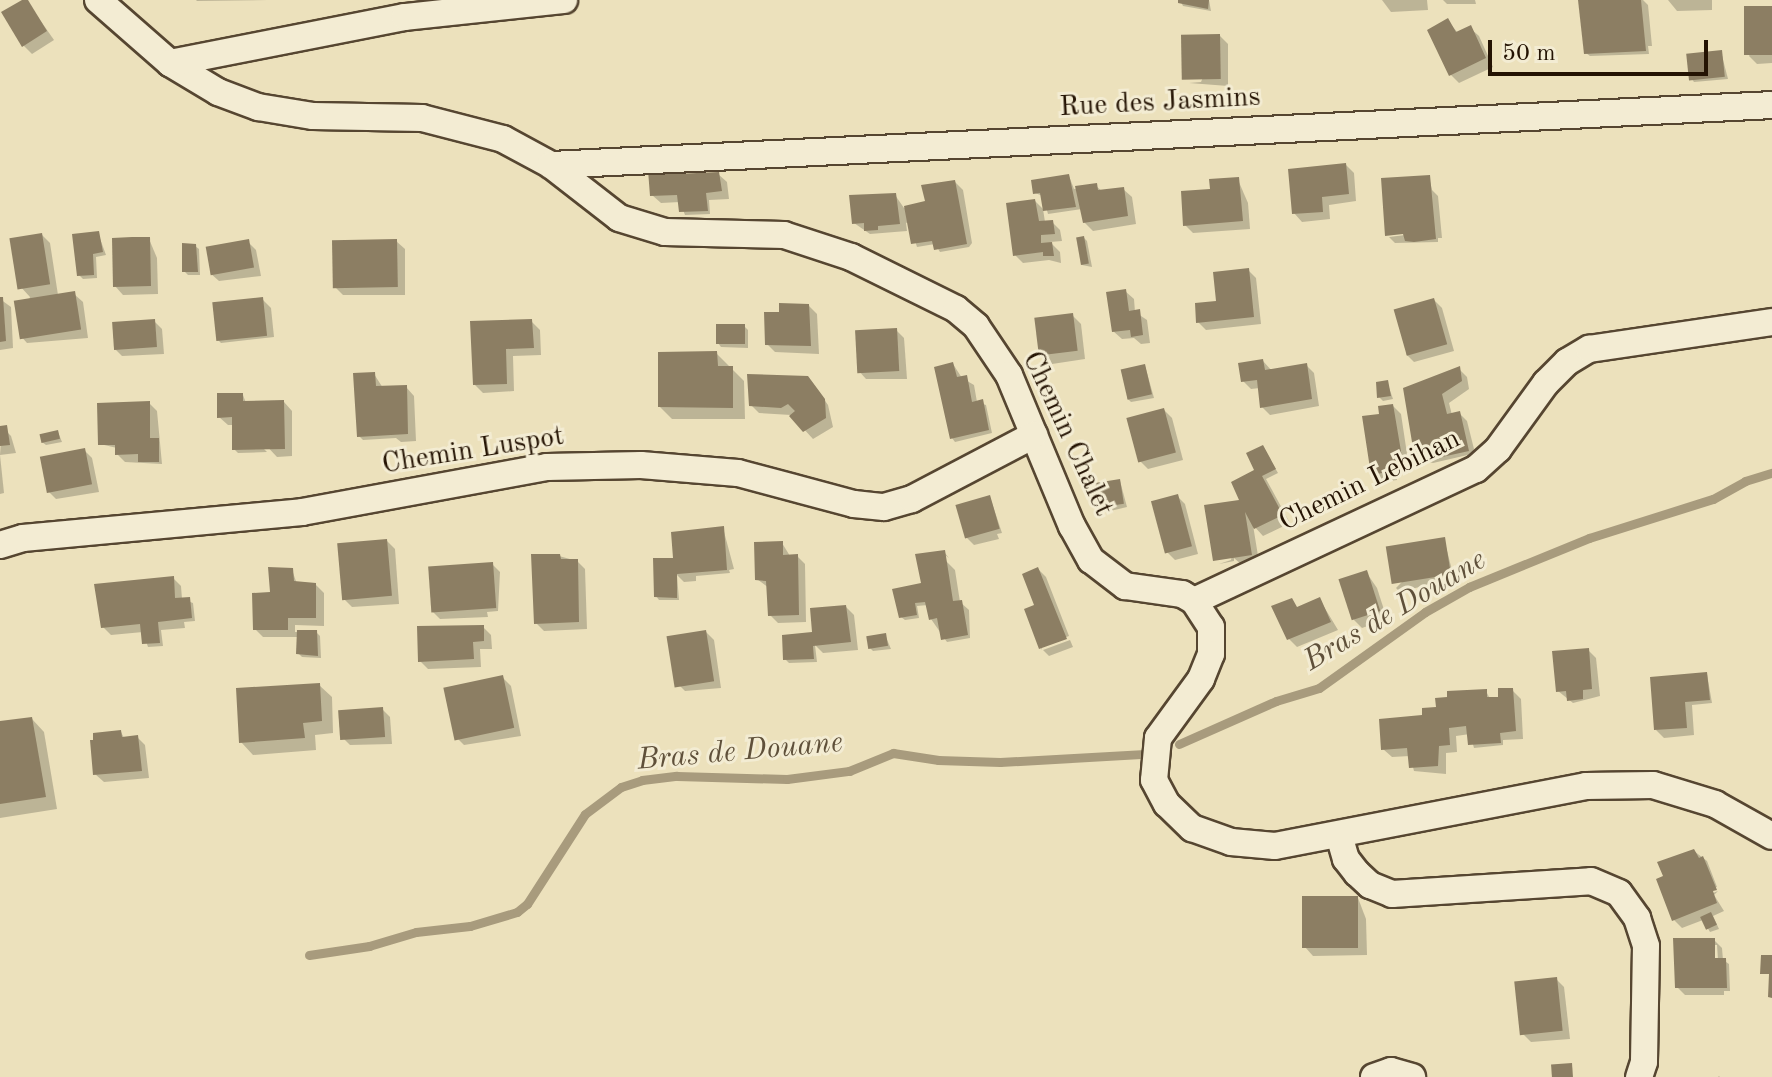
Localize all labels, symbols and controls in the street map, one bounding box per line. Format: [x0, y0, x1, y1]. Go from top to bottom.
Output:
scale bar [1492, 24, 1712, 74]
text: 50 m [1502, 42, 1556, 66]
street label: Rue des Jasmins [1059, 81, 1261, 125]
street label: Chemin Chalet [1014, 346, 1120, 522]
street label: Chemin Luspot [380, 420, 566, 482]
street label: Chemin Lebihan [1274, 423, 1466, 539]
water label: Bras de Douane [1297, 542, 1493, 680]
water label: Bras de Douane [636, 725, 844, 779]

